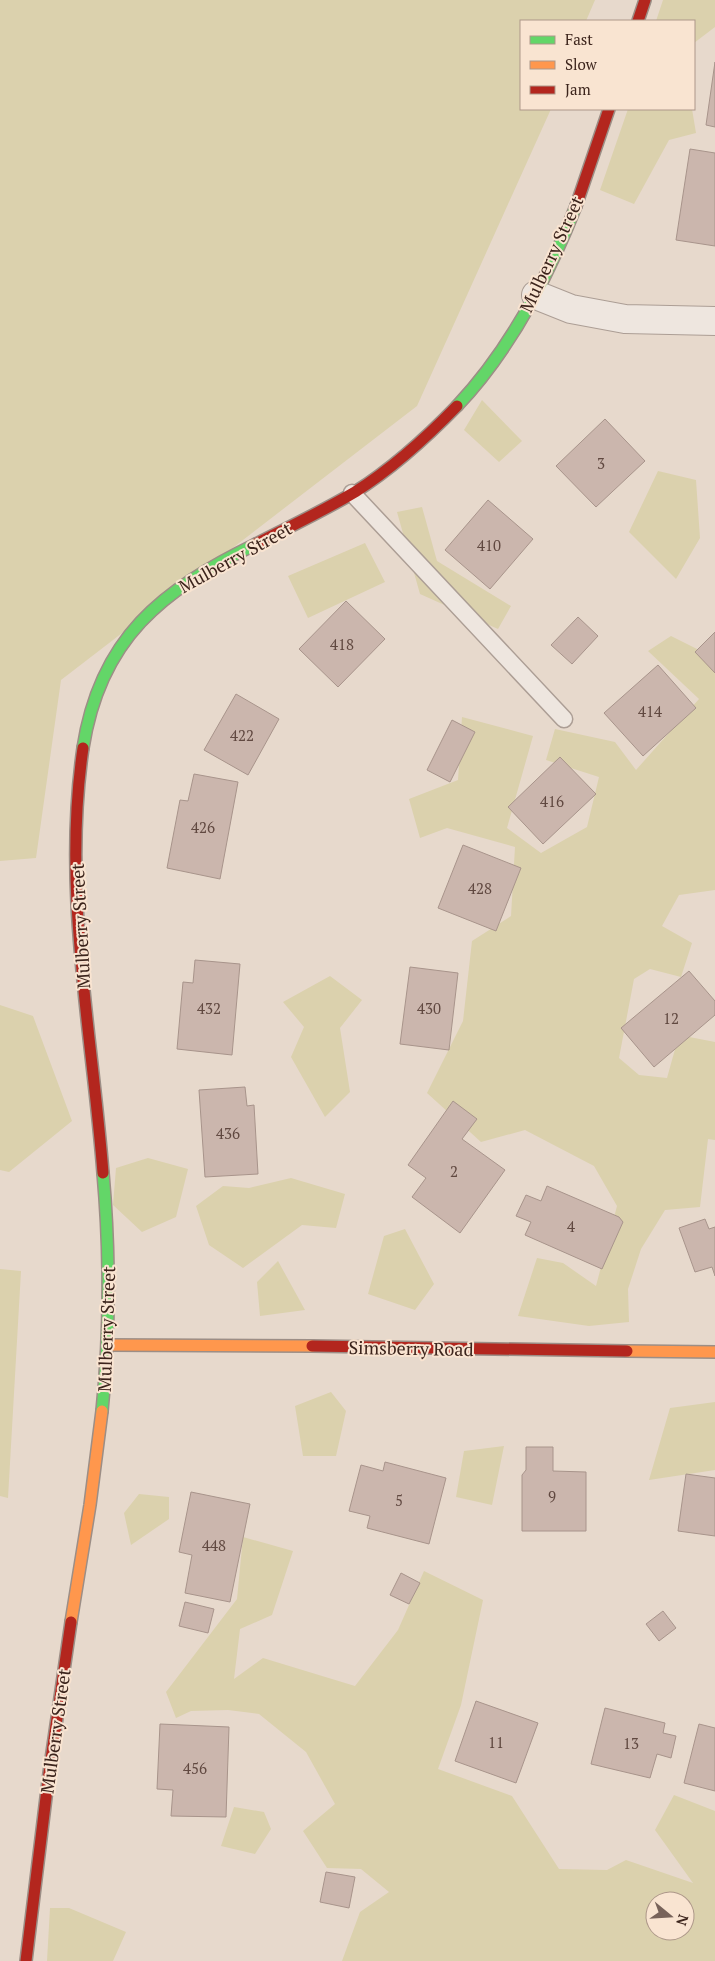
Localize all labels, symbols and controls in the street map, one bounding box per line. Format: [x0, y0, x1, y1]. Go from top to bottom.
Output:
legend [520, 20, 695, 110]
text: Fast [565, 29, 593, 49]
text: Slow [565, 54, 598, 74]
text: Jam [565, 79, 591, 99]
street label: Mulberry Street [514, 192, 589, 316]
house number: 3 [597, 453, 605, 473]
street label: Mulberry Street [174, 516, 296, 598]
house number: 410 [477, 535, 501, 555]
house number: 418 [330, 634, 354, 654]
house number: 414 [638, 701, 662, 721]
house number: 422 [230, 725, 254, 745]
house number: 416 [540, 791, 564, 811]
house number: 426 [191, 817, 215, 837]
street label: Mulberry Street [65, 862, 95, 989]
house number: 428 [468, 878, 492, 898]
house number: 432 [197, 998, 221, 1018]
house number: 430 [417, 998, 441, 1018]
house number: 12 [663, 1008, 679, 1028]
house number: 436 [216, 1123, 240, 1143]
house number: 2 [450, 1161, 458, 1181]
house number: 4 [567, 1216, 575, 1236]
street label: Mulberry Street [92, 1265, 120, 1392]
street label: Simsberry Road [348, 1335, 474, 1361]
house number: 9 [548, 1486, 556, 1506]
house number: 5 [395, 1490, 403, 1510]
house number: 448 [202, 1535, 226, 1555]
street label: Mulberry Street [34, 1667, 76, 1795]
house number: 11 [488, 1732, 504, 1752]
house number: 13 [623, 1733, 639, 1753]
house number: 456 [183, 1758, 207, 1778]
north arrow [645, 1891, 695, 1941]
text: N [672, 1912, 694, 1929]

